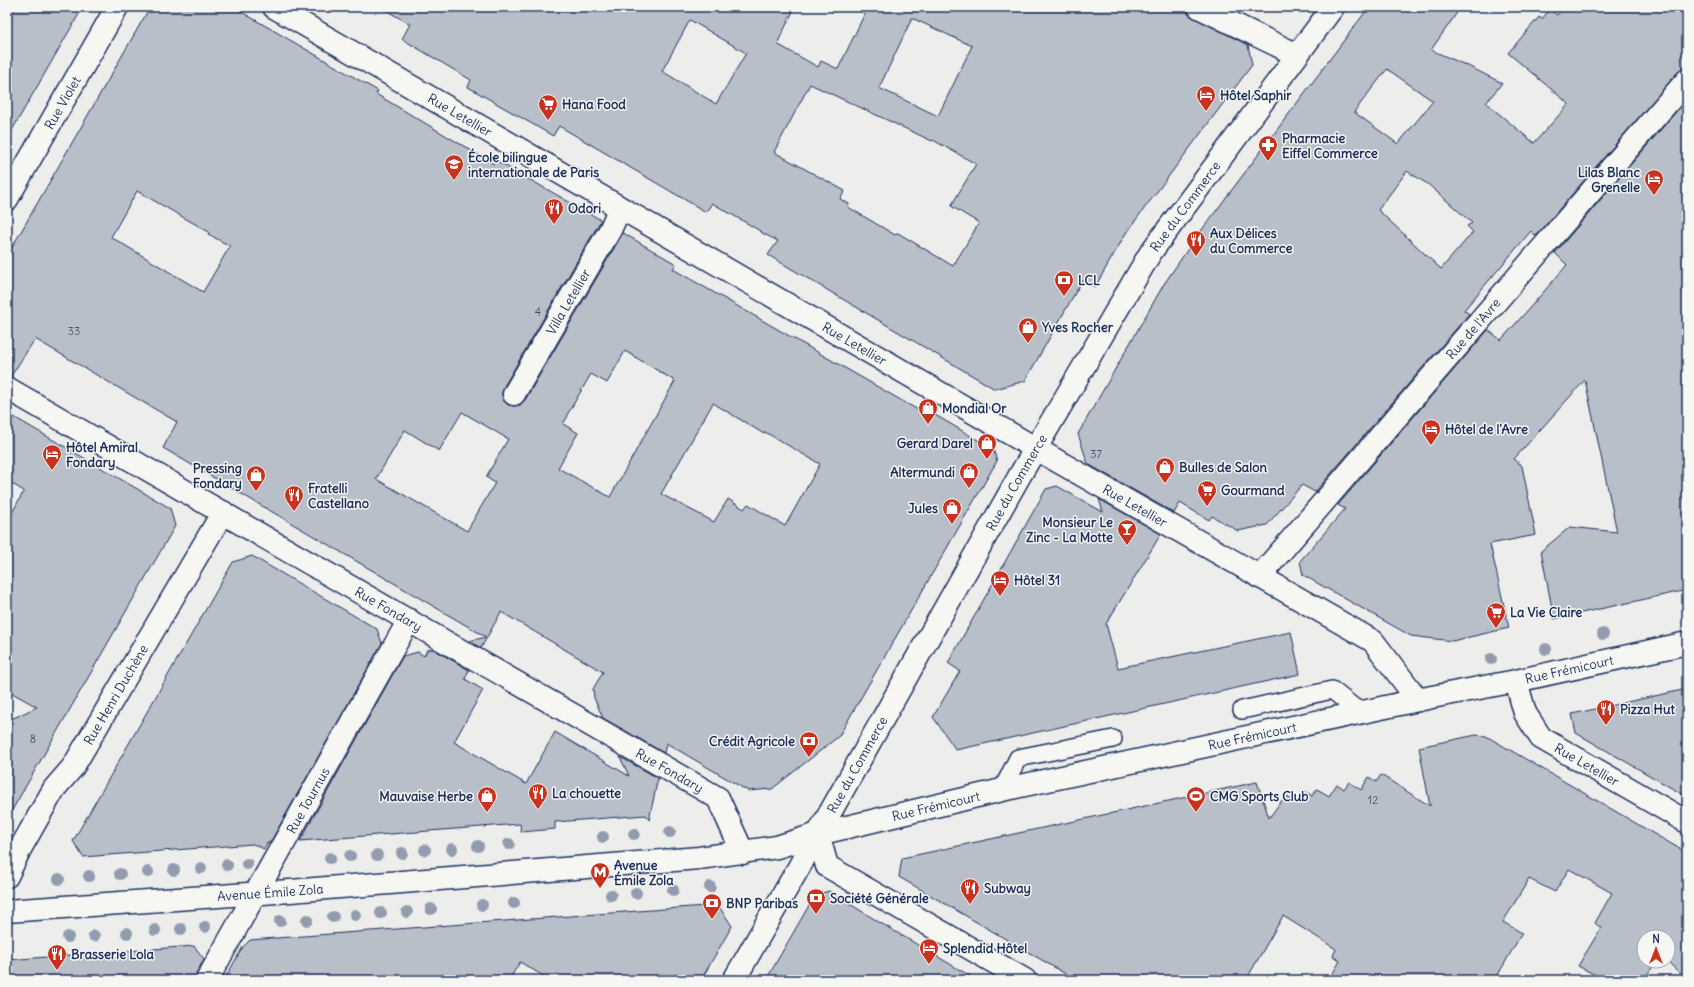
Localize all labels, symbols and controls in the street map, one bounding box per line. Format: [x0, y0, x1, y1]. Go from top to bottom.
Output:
street label: Rue Violet [41, 73, 85, 133]
hotel icon: Hôtel Saphir [1195, 84, 1217, 112]
place label: Hôtel Saphir [1220, 87, 1292, 104]
street label: Rue Letellier [424, 90, 496, 141]
supermarket icon: Hana Food [537, 93, 559, 121]
place label: Hana Food [562, 96, 626, 113]
place label: Pharmacie Eiffel Commerce [1282, 130, 1378, 162]
pharmacy icon: Pharmacie Eiffel Commerce [1257, 134, 1279, 162]
place label: École bilingue internationale de Paris [468, 148, 599, 181]
school or university icon: École bilingue internationale de Paris [443, 153, 465, 181]
street label: Rue du Commerce [1146, 158, 1225, 255]
place label: Lilas Blanc Grenelle [1578, 164, 1640, 196]
hotel icon: Lilas Blanc Grenelle [1643, 168, 1665, 196]
restaurant icon: Odori [543, 197, 565, 225]
place label: Odori [568, 200, 601, 217]
place label: Aux Délices du Commerce [1210, 225, 1292, 257]
restaurant icon: Aux Délices du Commerce [1185, 229, 1207, 257]
street label: Villa Letellier [543, 265, 595, 338]
bank icon: LCL [1053, 269, 1075, 297]
place label: LCL [1078, 272, 1100, 289]
street label: Rue de l'Avre [1442, 295, 1504, 363]
house number: 4 [535, 305, 541, 319]
shop icon: Yves Rocher [1017, 316, 1039, 344]
street label: Rue Letellier [819, 319, 890, 370]
place label: Yves Rocher [1041, 319, 1114, 336]
house number: 33 [68, 324, 80, 338]
shop icon: Mondial Or [917, 397, 939, 425]
place label: Mondial Or [942, 400, 1007, 417]
hotel icon: Hôtel de l'Avre [1420, 418, 1442, 446]
place label: Hôtel de l'Avre [1445, 421, 1528, 438]
street label: Rue du Commerce [982, 431, 1051, 534]
shop icon: Gerard Darel [976, 432, 998, 460]
place label: Gerard Darel [897, 435, 973, 452]
place label: Hôtel Amiral Fondary [66, 439, 138, 471]
hotel icon: Hôtel Amiral Fondary [41, 443, 63, 471]
house number: 37 [1090, 447, 1102, 461]
shop icon: Bulles de Salon [1154, 456, 1176, 484]
place label: Bulles de Salon [1179, 459, 1267, 476]
place label: Pressing Fondary [193, 460, 242, 492]
shop icon: Altermundi [958, 461, 980, 489]
shop icon: Pressing Fondary [245, 464, 267, 492]
place label: Altermundi [890, 464, 955, 481]
supermarket icon: Gourmand [1196, 479, 1218, 507]
place label: Fratelli Castellano [308, 480, 369, 512]
street label: Rue Letellier [1099, 481, 1171, 531]
place label: Gourmand [1221, 482, 1285, 499]
restaurant icon: Fratelli Castellano [283, 484, 305, 512]
shop icon: Jules [941, 497, 963, 525]
place label: Jules [908, 500, 938, 517]
place label: Monsieur Le Zinc - La Motte [1026, 514, 1113, 546]
bar icon: Monsieur Le Zinc - La Motte [1116, 518, 1138, 546]
hotel icon: Hôtel 31 [989, 569, 1011, 597]
place label: Hôtel 31 [1014, 572, 1060, 589]
street label: Rue Fondary [352, 583, 425, 636]
supermarket icon: La Vie Claire [1485, 601, 1507, 629]
place label: La Vie Claire [1510, 604, 1582, 621]
street label: Rue Henri Duchène [80, 642, 152, 748]
street label: Rue Frémicourt [1524, 651, 1616, 688]
restaurant icon: Pizza Hut [1595, 698, 1617, 726]
place label: Pizza Hut [1620, 701, 1676, 718]
street label: Rue du Commerce [823, 714, 891, 816]
street label: Rue Frémicourt [1207, 718, 1299, 754]
bank icon: Crédit Agricole [798, 730, 820, 758]
house number: 8 [30, 732, 36, 746]
place label: Crédit Agricole [709, 733, 795, 750]
street label: Rue Letellier [1551, 740, 1623, 791]
street label: Rue Fondary [632, 745, 706, 797]
street label: Rue Tournus [283, 765, 334, 837]
restaurant icon: La chouette [527, 782, 549, 810]
shop icon: Mauvaise Herbe [476, 785, 498, 813]
place label: La chouette [552, 785, 621, 802]
sports icon: CMG Sports Club [1185, 785, 1207, 813]
street label: Rue Frémicourt [890, 787, 982, 825]
place label: Mauvaise Herbe [379, 788, 473, 805]
place label: CMG Sports Club [1210, 788, 1308, 805]
house number: 12 [1368, 793, 1378, 807]
place label: Avenue Émile Zola [614, 857, 674, 889]
metro station icon: Avenue Émile Zola [589, 861, 611, 889]
restaurant icon: Subway [959, 877, 981, 905]
street label: Avenue Émile Zola [217, 880, 324, 905]
place label: Subway [984, 880, 1031, 897]
bank icon: Société Générale [805, 887, 827, 915]
place label: Société Générale [830, 890, 929, 907]
bank icon: BNP Paribas [701, 892, 723, 920]
place label: BNP Paribas [726, 895, 798, 912]
north arrow [1636, 929, 1676, 969]
text: N [1652, 932, 1660, 946]
hotel icon: Splendid Hôtel [918, 937, 940, 965]
place label: Splendid Hôtel [943, 940, 1027, 957]
restaurant icon: Brasserie Lola [46, 943, 68, 971]
place label: Brasserie Lola [71, 946, 154, 963]

